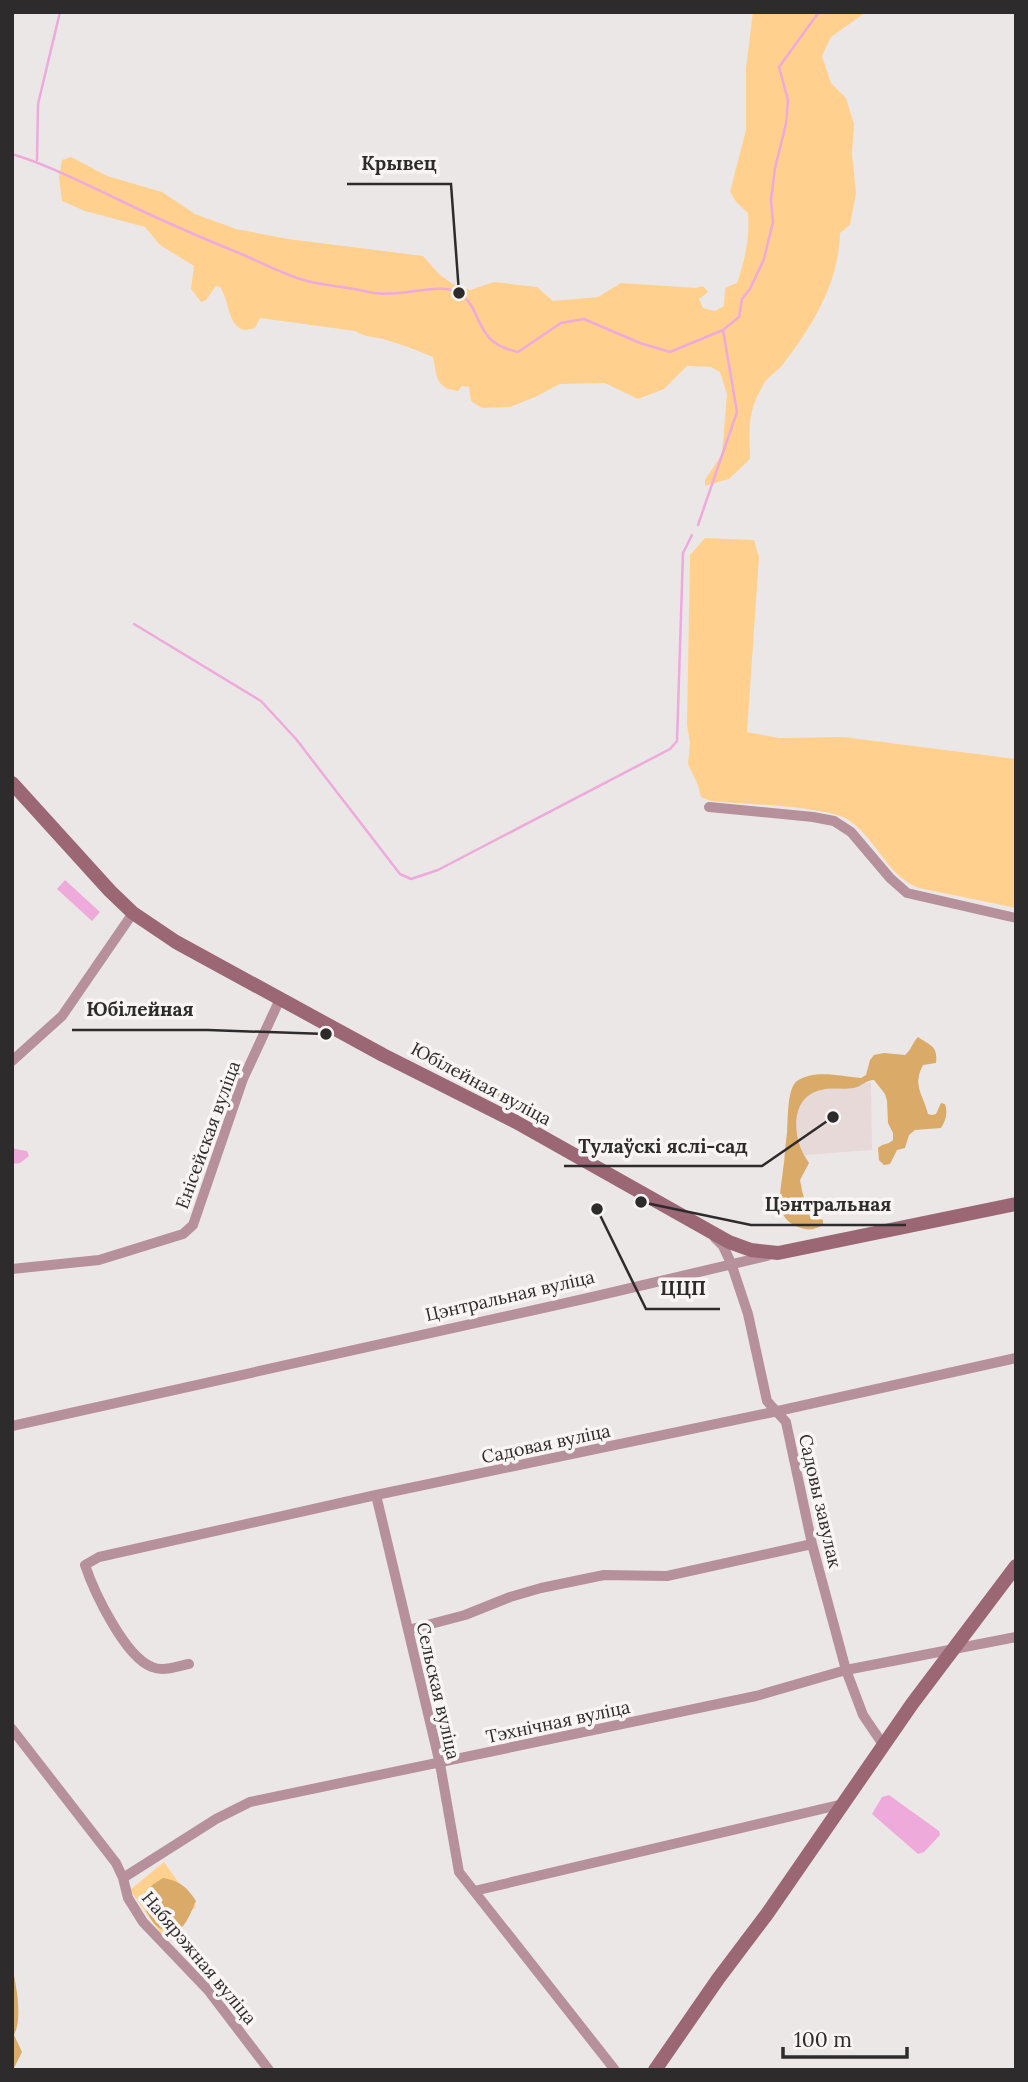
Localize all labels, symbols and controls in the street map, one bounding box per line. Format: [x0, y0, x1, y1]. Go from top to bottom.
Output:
callout: Крывец [347, 144, 451, 184]
text: Крывец [361, 151, 437, 175]
callout: Юбілейная [72, 990, 208, 1030]
text: Юбілейная [86, 997, 194, 1021]
street label: Юбілейная вуліца [407, 1037, 555, 1130]
street label: Енісейская вуліца [170, 1058, 245, 1212]
callout: Тулаўскі яслі-сад [564, 1126, 762, 1166]
text: Тулаўскі яслі-сад [578, 1134, 748, 1158]
callout: Цэнтральная [751, 1185, 906, 1225]
text: Цэнтральная [765, 1192, 892, 1216]
street label: Цэнтральная вуліца [423, 1265, 597, 1326]
callout: ЦЦП [646, 1269, 720, 1309]
text: ЦЦП [660, 1276, 706, 1300]
street label: Садовая вуліца [479, 1419, 612, 1468]
street label: Садовы завулак [794, 1432, 847, 1570]
street label: Сельская вуліца [412, 1620, 465, 1762]
street label: Тэхнічная вуліца [484, 1695, 632, 1748]
street label: Набярэжная вуліца [137, 1886, 262, 2029]
scale bar [783, 2016, 907, 2060]
text: 100 m [794, 2026, 852, 2053]

